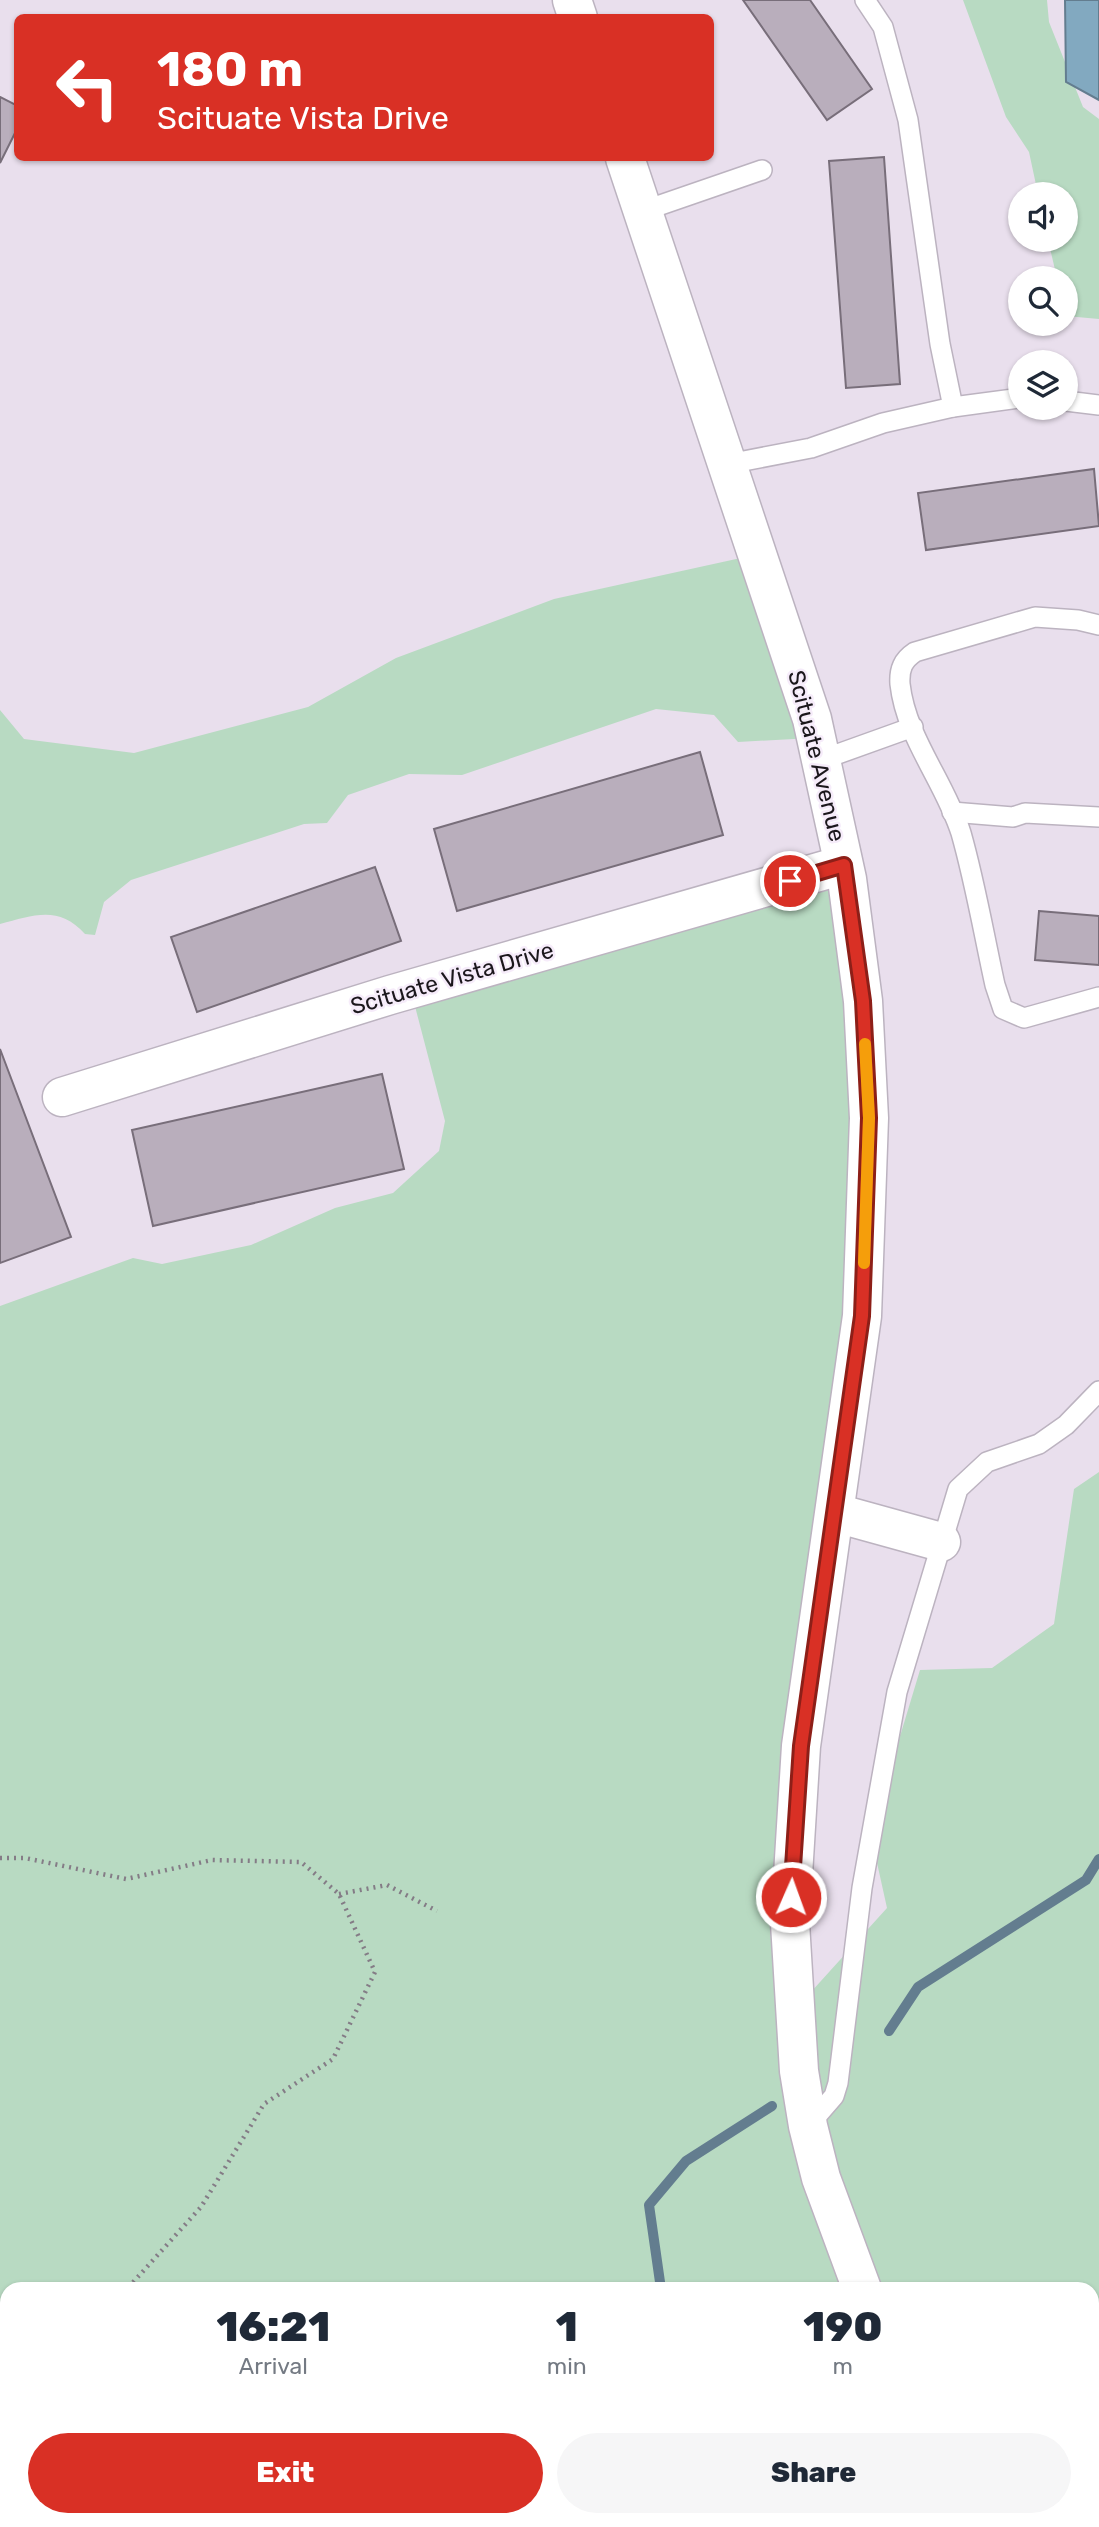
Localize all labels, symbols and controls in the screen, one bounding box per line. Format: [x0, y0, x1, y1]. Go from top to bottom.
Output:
text: 180 m [157, 40, 303, 98]
icon: left [42, 42, 133, 133]
text: Scituate Vista Drive [157, 99, 449, 137]
map controls [1008, 182, 1078, 420]
button: sound [1008, 182, 1078, 252]
button: search [1008, 266, 1078, 336]
button: layers [1008, 350, 1078, 420]
street label: Scituate Avenue [782, 667, 852, 845]
pin [760, 851, 820, 911]
icon: arrive [771, 862, 809, 900]
street label: Scituate Vista Drive [347, 936, 557, 1020]
position arrow [754, 1860, 828, 1934]
text: 16:21 [216, 2302, 330, 2352]
text: 1 [556, 2302, 578, 2352]
text: 190 [803, 2302, 882, 2352]
text: Arrival [239, 2352, 308, 2380]
text: min [547, 2352, 587, 2380]
text: m [833, 2352, 853, 2380]
button: Exit [28, 2433, 543, 2513]
button: Share [557, 2433, 1071, 2513]

